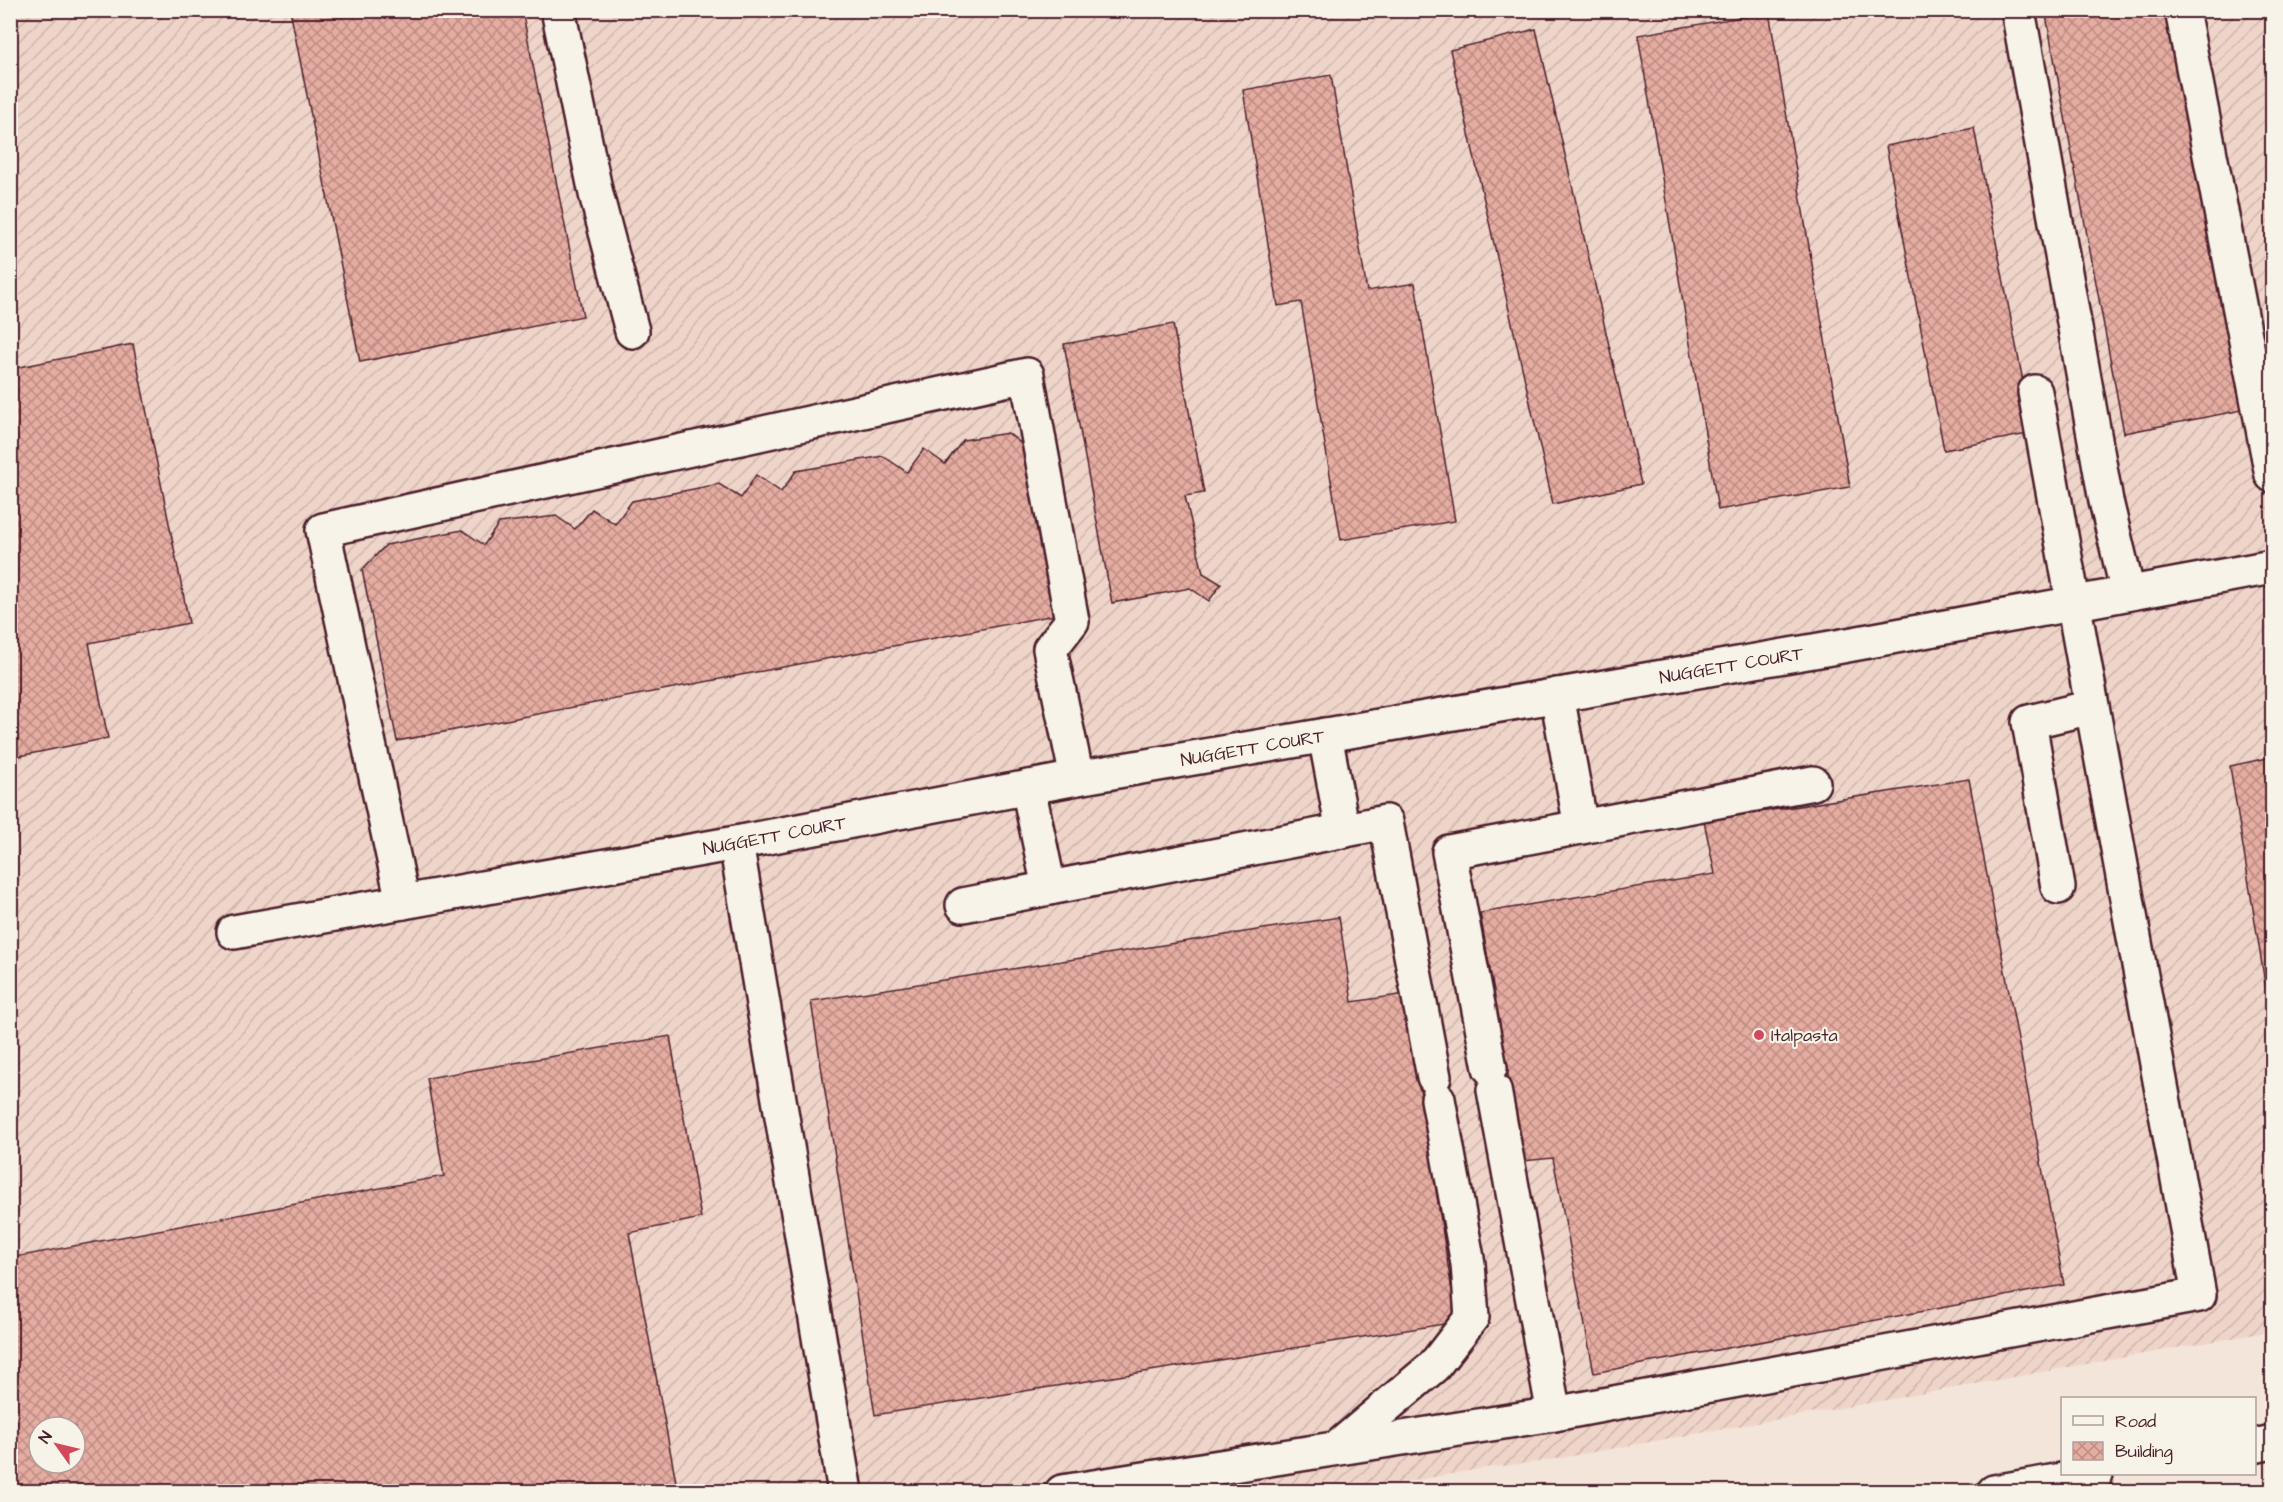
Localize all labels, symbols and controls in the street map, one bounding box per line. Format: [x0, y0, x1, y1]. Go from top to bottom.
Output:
street label: NUGGETT COURT [1657, 640, 1806, 690]
street label: NUGGETT COURT [1179, 723, 1327, 772]
street label: NUGGETT COURT [701, 810, 849, 861]
place label: Italpasta [1771, 1023, 1838, 1048]
marker: Italpasta [1752, 1028, 1766, 1042]
legend [2061, 1397, 2256, 1475]
text: Road [2115, 1409, 2156, 1434]
north arrow [27, 1415, 87, 1475]
text: N [33, 1427, 57, 1447]
text: Building [2115, 1439, 2173, 1465]

